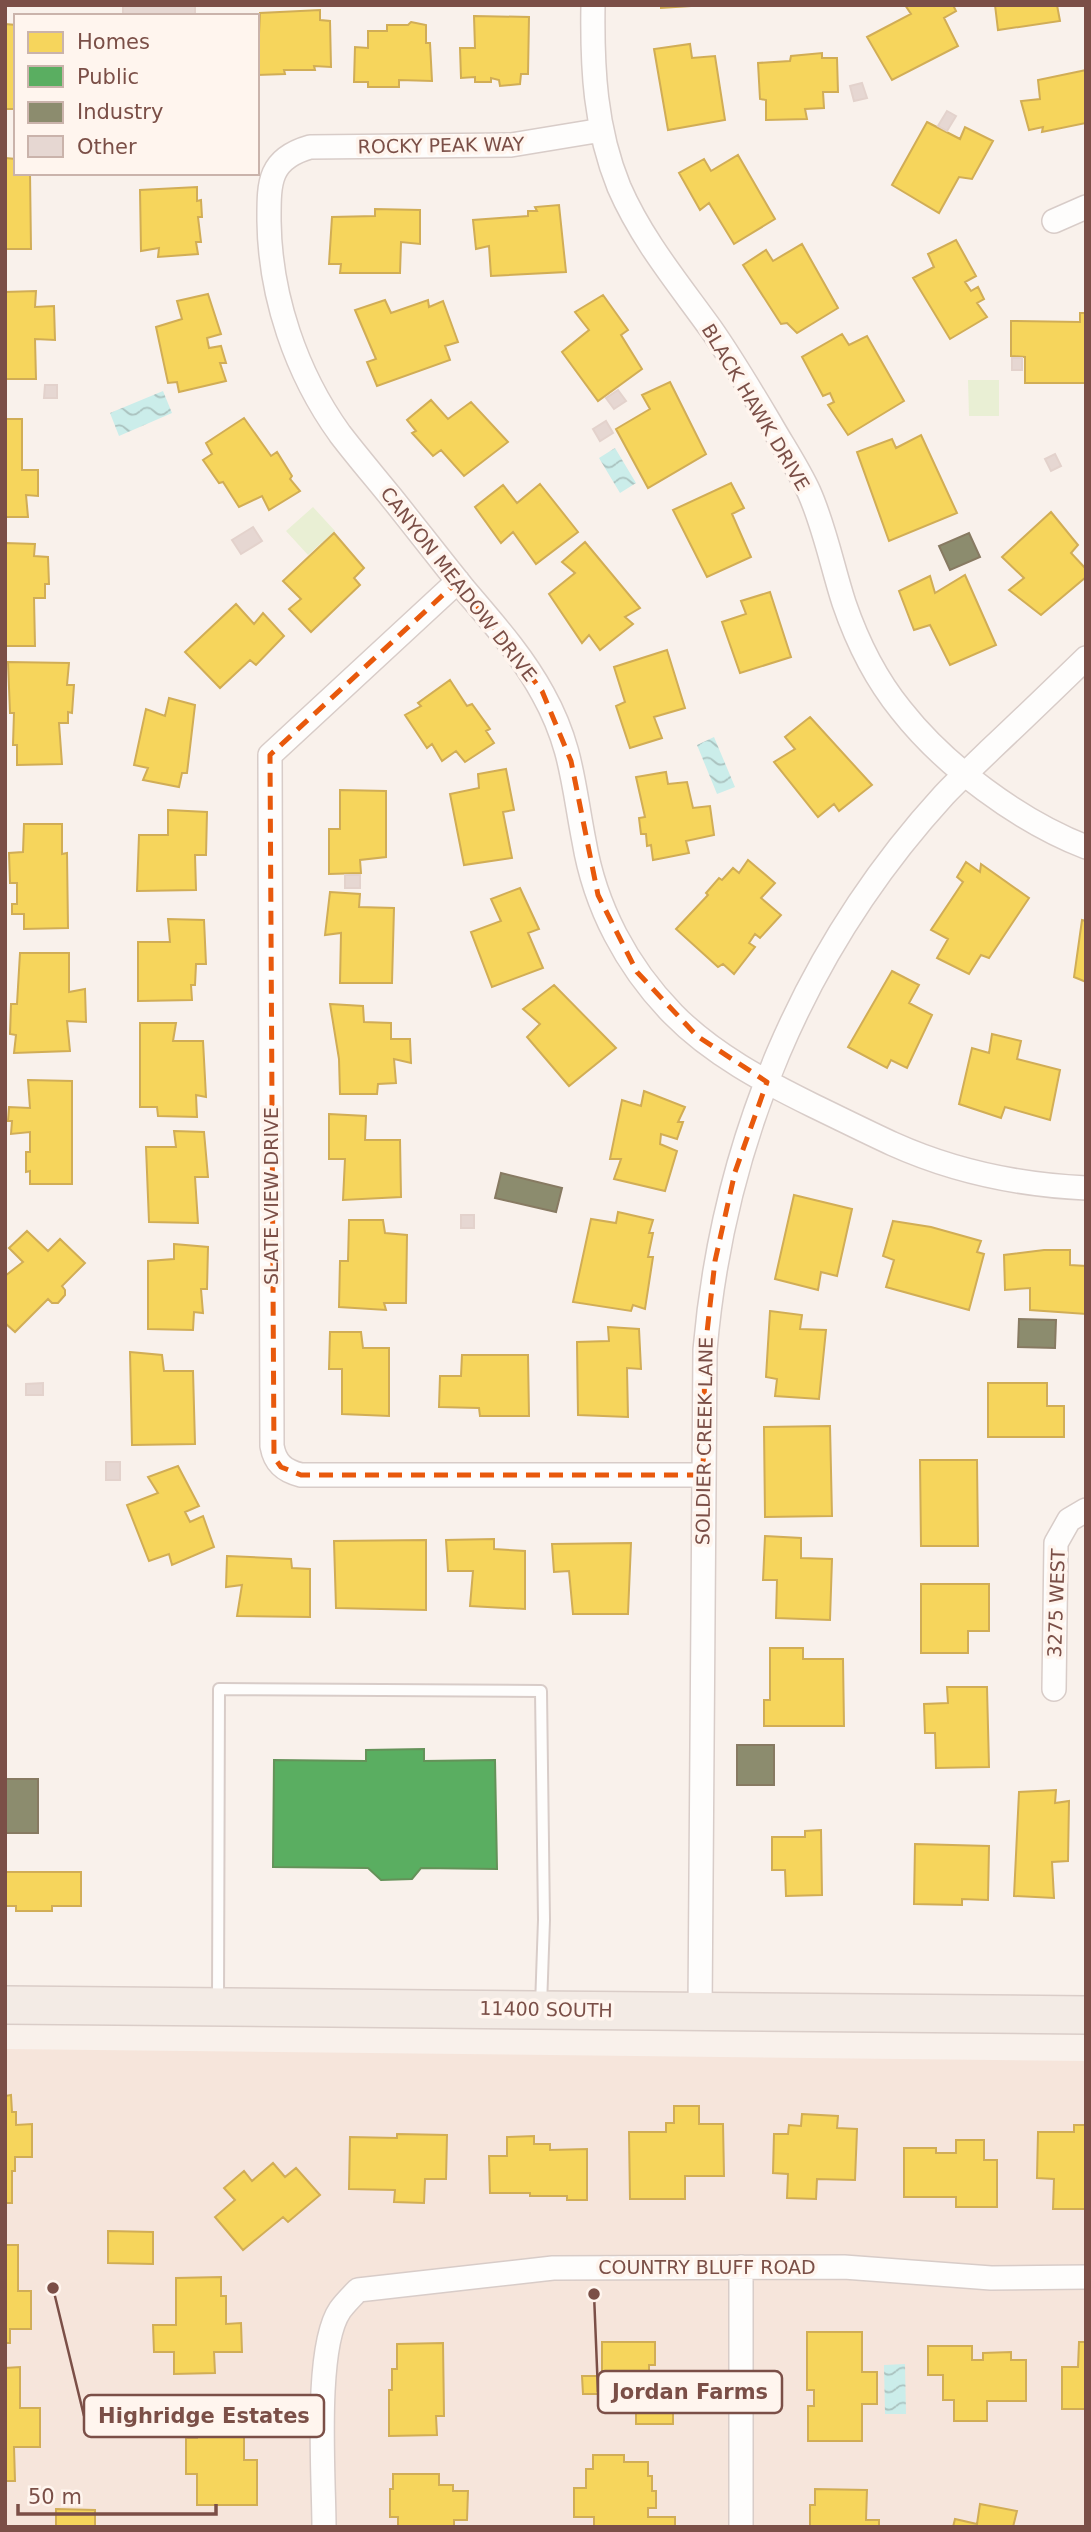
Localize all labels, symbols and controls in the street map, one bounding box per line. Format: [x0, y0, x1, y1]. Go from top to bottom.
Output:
legend [14, 14, 259, 175]
text: Homes [77, 30, 150, 54]
text: Public [77, 65, 139, 89]
text: Industry [77, 100, 163, 124]
street label: ROCKY PEAK WAY [357, 133, 525, 157]
text: Other [77, 135, 137, 159]
street label: BLACK HAWK DRIVE [698, 320, 814, 494]
street label: CANYON MEADOW DRIVE [376, 482, 542, 686]
street label: SLATE VIEW DRIVE [260, 1107, 282, 1285]
street label: SOLDIER CREEK LANE [691, 1337, 717, 1545]
street label: 3275 WEST [1043, 1548, 1069, 1658]
street label: 11400 SOUTH [479, 1997, 613, 2021]
street label: COUNTRY BLUFF ROAD [598, 2256, 816, 2278]
callout: Jordan Farms [598, 2371, 782, 2413]
text: Jordan Farms [610, 2380, 768, 2404]
callout: Highridge Estates [84, 2395, 324, 2437]
text: Highridge Estates [98, 2404, 310, 2428]
scale bar [18, 2472, 215, 2516]
text: 50 m [28, 2485, 82, 2509]

